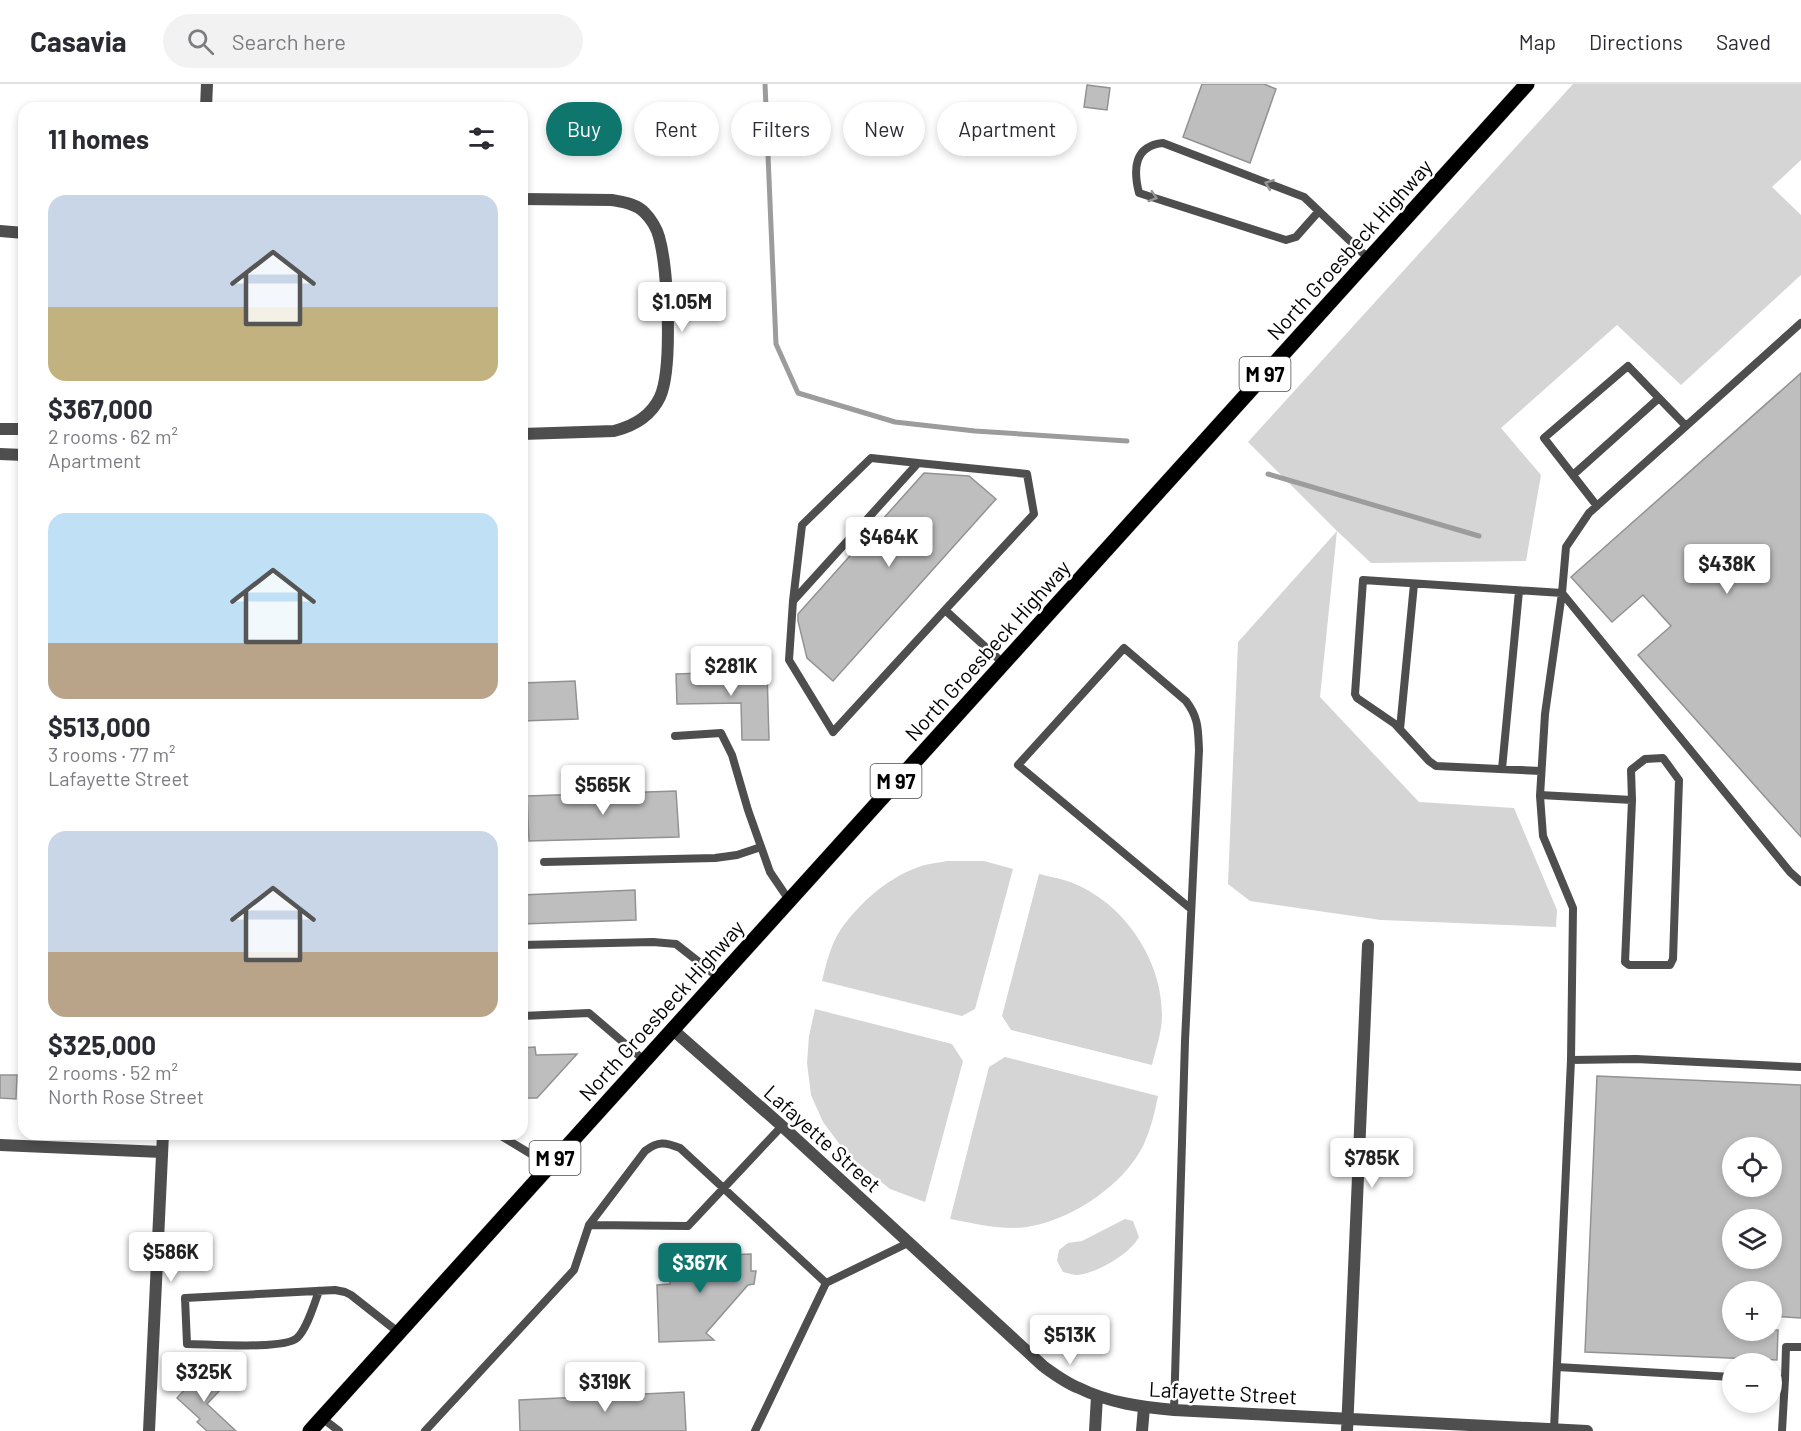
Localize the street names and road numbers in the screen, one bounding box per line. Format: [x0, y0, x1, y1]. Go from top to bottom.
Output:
street label: North Groesbeck Highway [1261, 153, 1437, 345]
road number: M 97 [1240, 357, 1290, 391]
street label: North Groesbeck Highway [899, 554, 1075, 746]
road number: M 97 [870, 764, 922, 798]
street label: North Groesbeck Highway [573, 914, 749, 1106]
street label: Lafayette Street [760, 1079, 886, 1197]
road number: M 97 [530, 1141, 580, 1175]
street label: Lafayette Street [1148, 1376, 1298, 1408]

